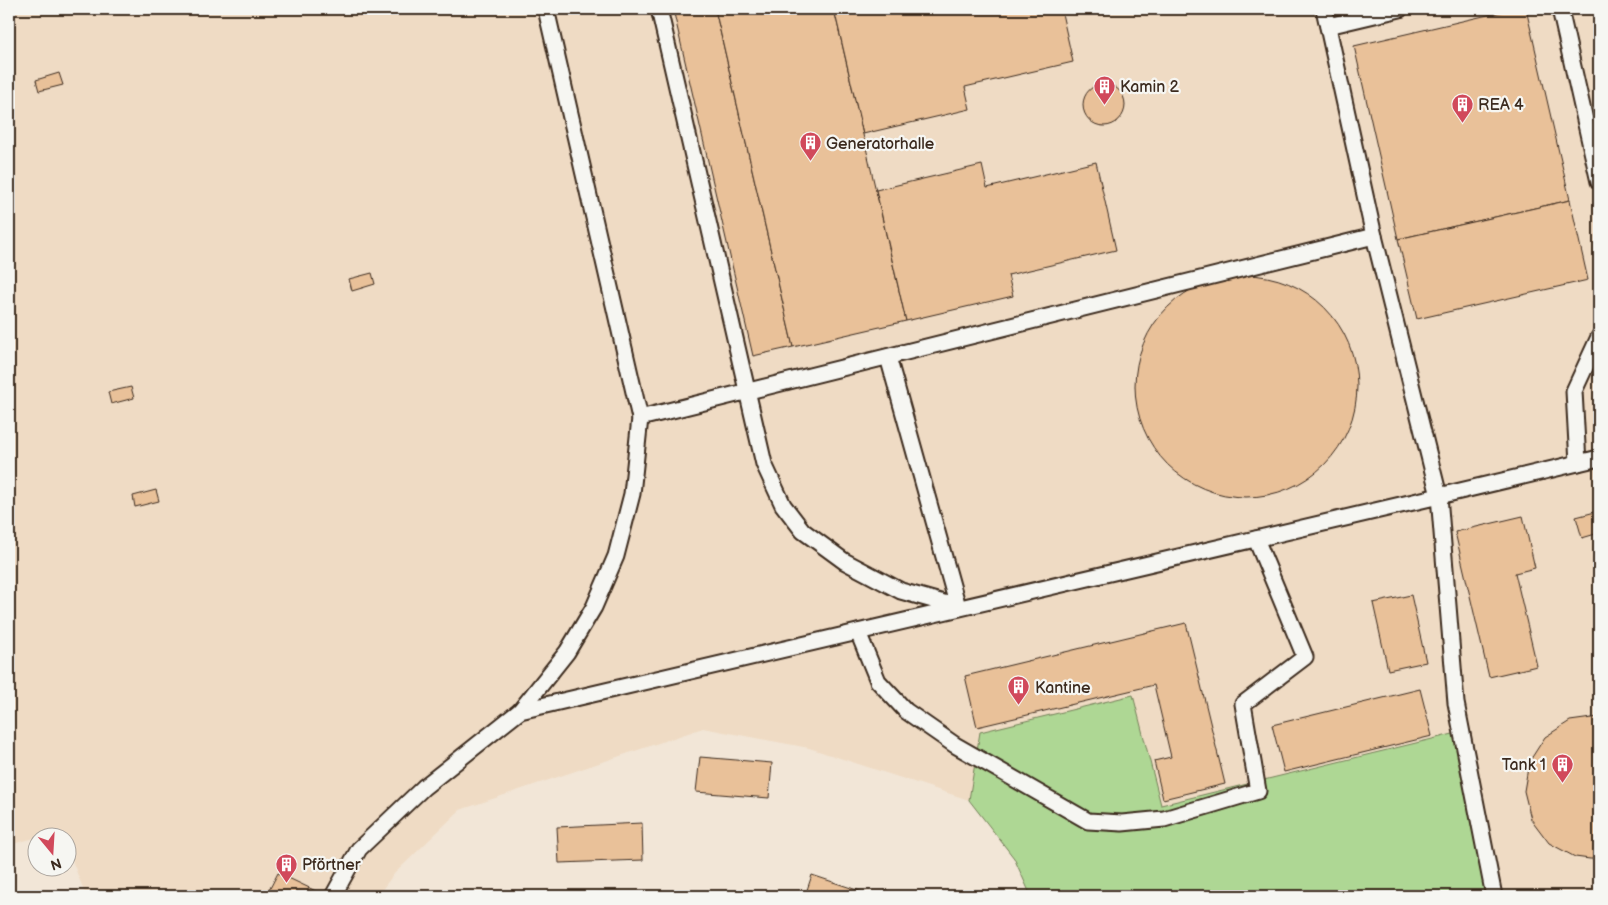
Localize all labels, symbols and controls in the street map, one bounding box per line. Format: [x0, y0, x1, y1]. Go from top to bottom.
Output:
building icon: Kamin 2 [1092, 74, 1116, 105]
place label: Kamin 2 [1120, 78, 1180, 97]
building icon: REA 4 [1450, 92, 1474, 123]
place label: REA 4 [1478, 96, 1524, 115]
building icon: Generatorhalle [798, 131, 822, 162]
place label: Generatorhalle [826, 135, 935, 154]
building icon: Kantine [1007, 675, 1031, 706]
place label: Kantine [1035, 679, 1091, 698]
building icon: Tank 1 [1550, 752, 1574, 783]
place label: Tank 1 [1502, 756, 1546, 775]
north arrow [28, 828, 78, 878]
building icon: Pförtner [274, 852, 298, 883]
text: N [48, 854, 63, 874]
place label: Pförtner [302, 856, 361, 875]

